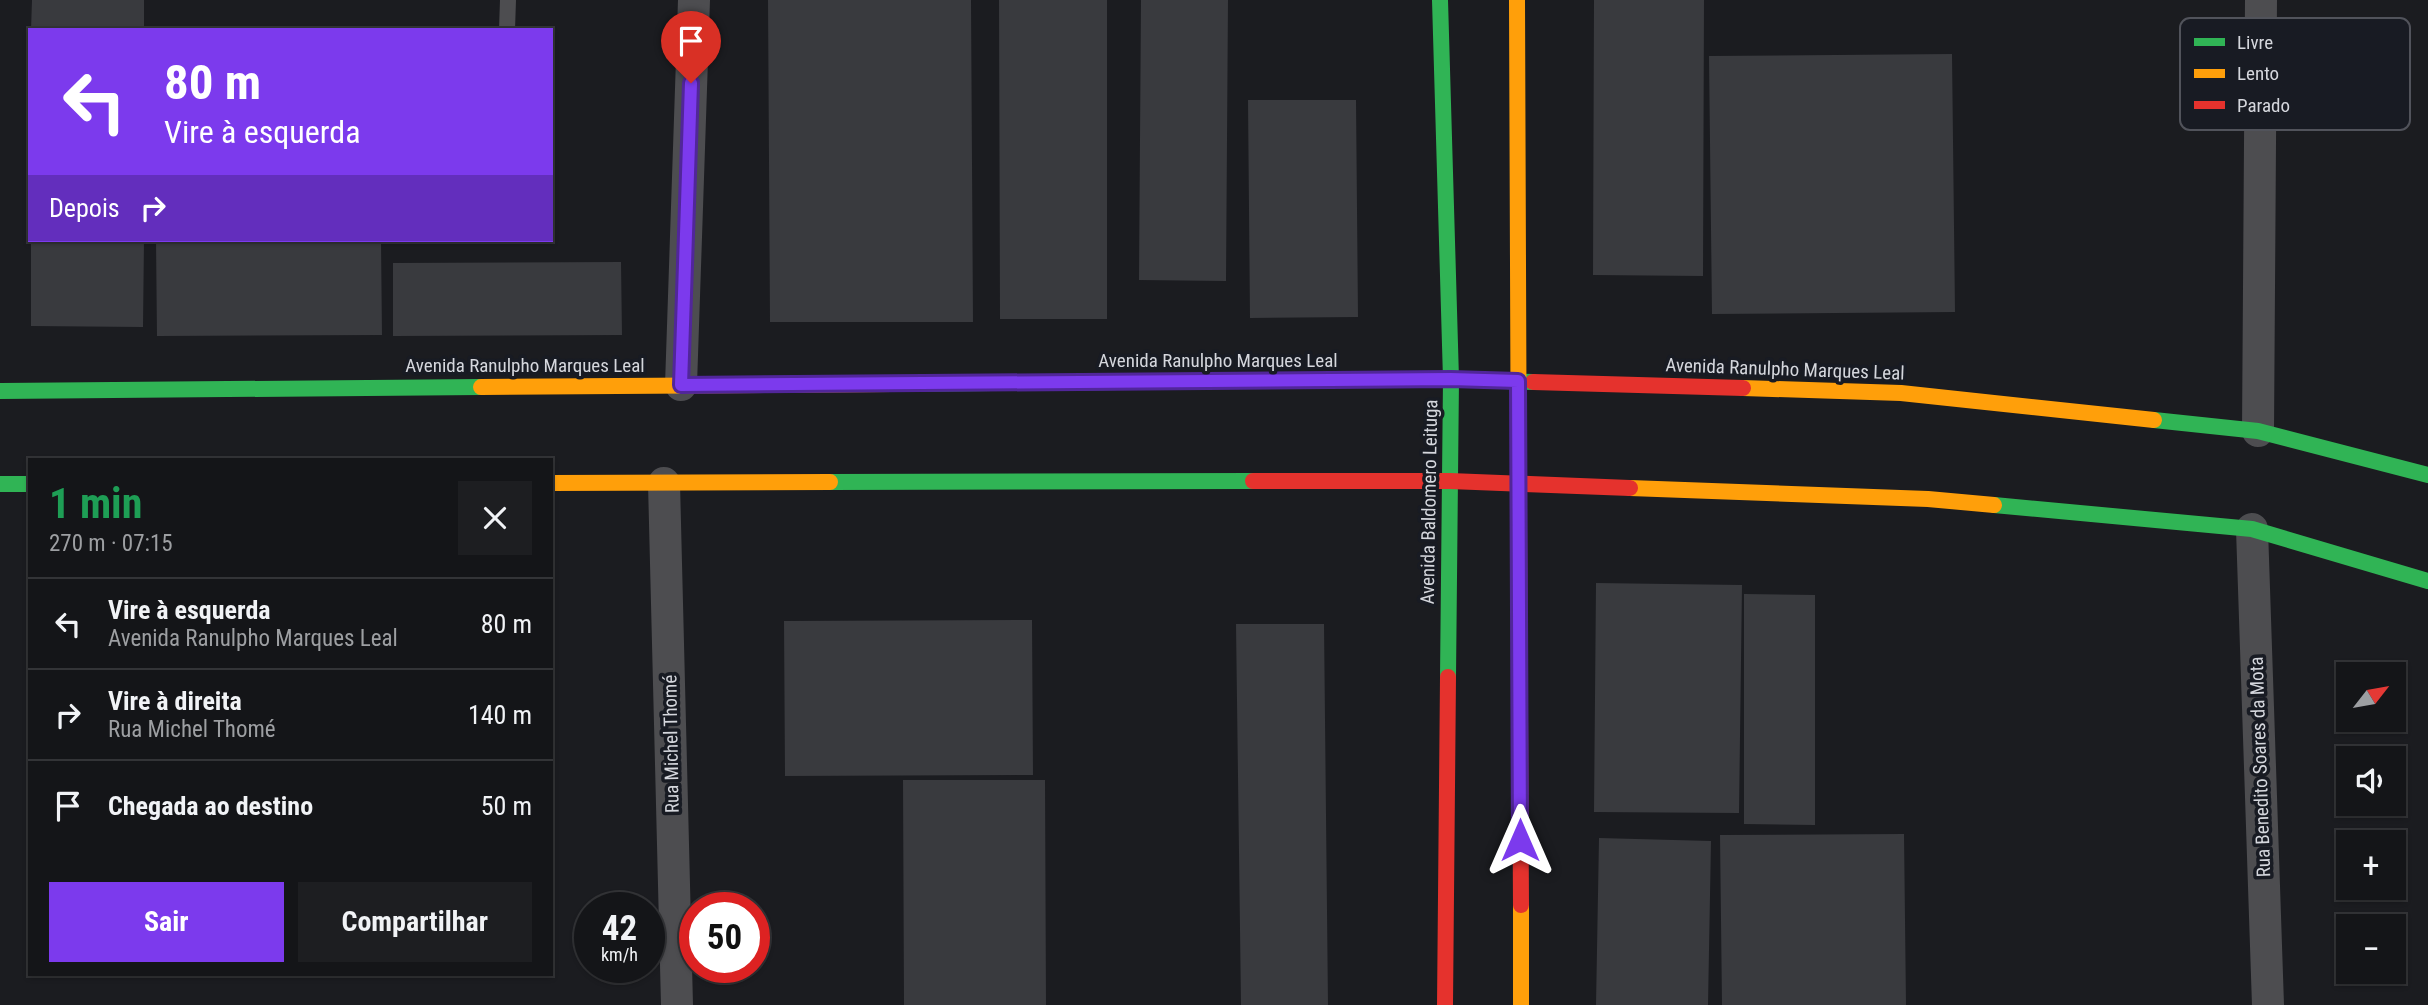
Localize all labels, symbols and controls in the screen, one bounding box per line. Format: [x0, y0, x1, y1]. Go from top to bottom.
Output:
pin [661, 11, 721, 83]
legend [2180, 18, 2410, 130]
icon: arrive [672, 22, 710, 60]
text: Livre [2237, 31, 2273, 54]
text: 80 m [164, 54, 261, 111]
icon: left [49, 56, 140, 147]
text: Lento [2237, 62, 2279, 85]
text: Parado [2237, 94, 2290, 117]
text: Vire à esquerda [164, 113, 360, 151]
icon: right [134, 189, 172, 227]
text: Depois [49, 193, 120, 223]
street label: Avenida Ranulpho Marques Leal [1098, 349, 1338, 372]
street label: Avenida Ranulpho Marques Leal [1665, 353, 1905, 385]
street label: Avenida Ranulpho Marques Leal [405, 354, 645, 377]
street label: Avenida Baldomero Leituga [1416, 399, 1442, 605]
text: 1 min [49, 479, 142, 528]
button: close [458, 481, 532, 555]
text: 270 m · 07:15 [49, 530, 173, 557]
text: Vire à esquerda [108, 595, 271, 625]
icon: left [49, 605, 87, 643]
text: 80 m [481, 609, 532, 639]
text: Avenida Ranulpho Marques Leal [108, 625, 398, 652]
street label: Rua Benedito Soares da Mota [2245, 656, 2275, 878]
north arrow [2336, 662, 2406, 732]
map controls [2336, 662, 2406, 984]
street label: Rua Michel Thomé [658, 674, 684, 813]
text: Vire à direita [108, 686, 242, 716]
icon: right [49, 696, 87, 734]
text: 140 m [468, 700, 532, 730]
text: Rua Michel Thomé [108, 716, 276, 743]
button: sound [2336, 746, 2406, 816]
icon: arrive [49, 787, 87, 825]
text: Chegada ao destino [108, 791, 313, 821]
text: 50 m [481, 791, 532, 821]
position arrow [1483, 803, 1557, 877]
button: + [2336, 830, 2406, 900]
button: Sair [49, 882, 284, 962]
button: Compartilhar [298, 882, 532, 962]
speed limit sign: 50 [679, 892, 770, 983]
text: 42 [602, 908, 637, 949]
button: − [2336, 914, 2406, 984]
text: km/h [601, 944, 638, 965]

